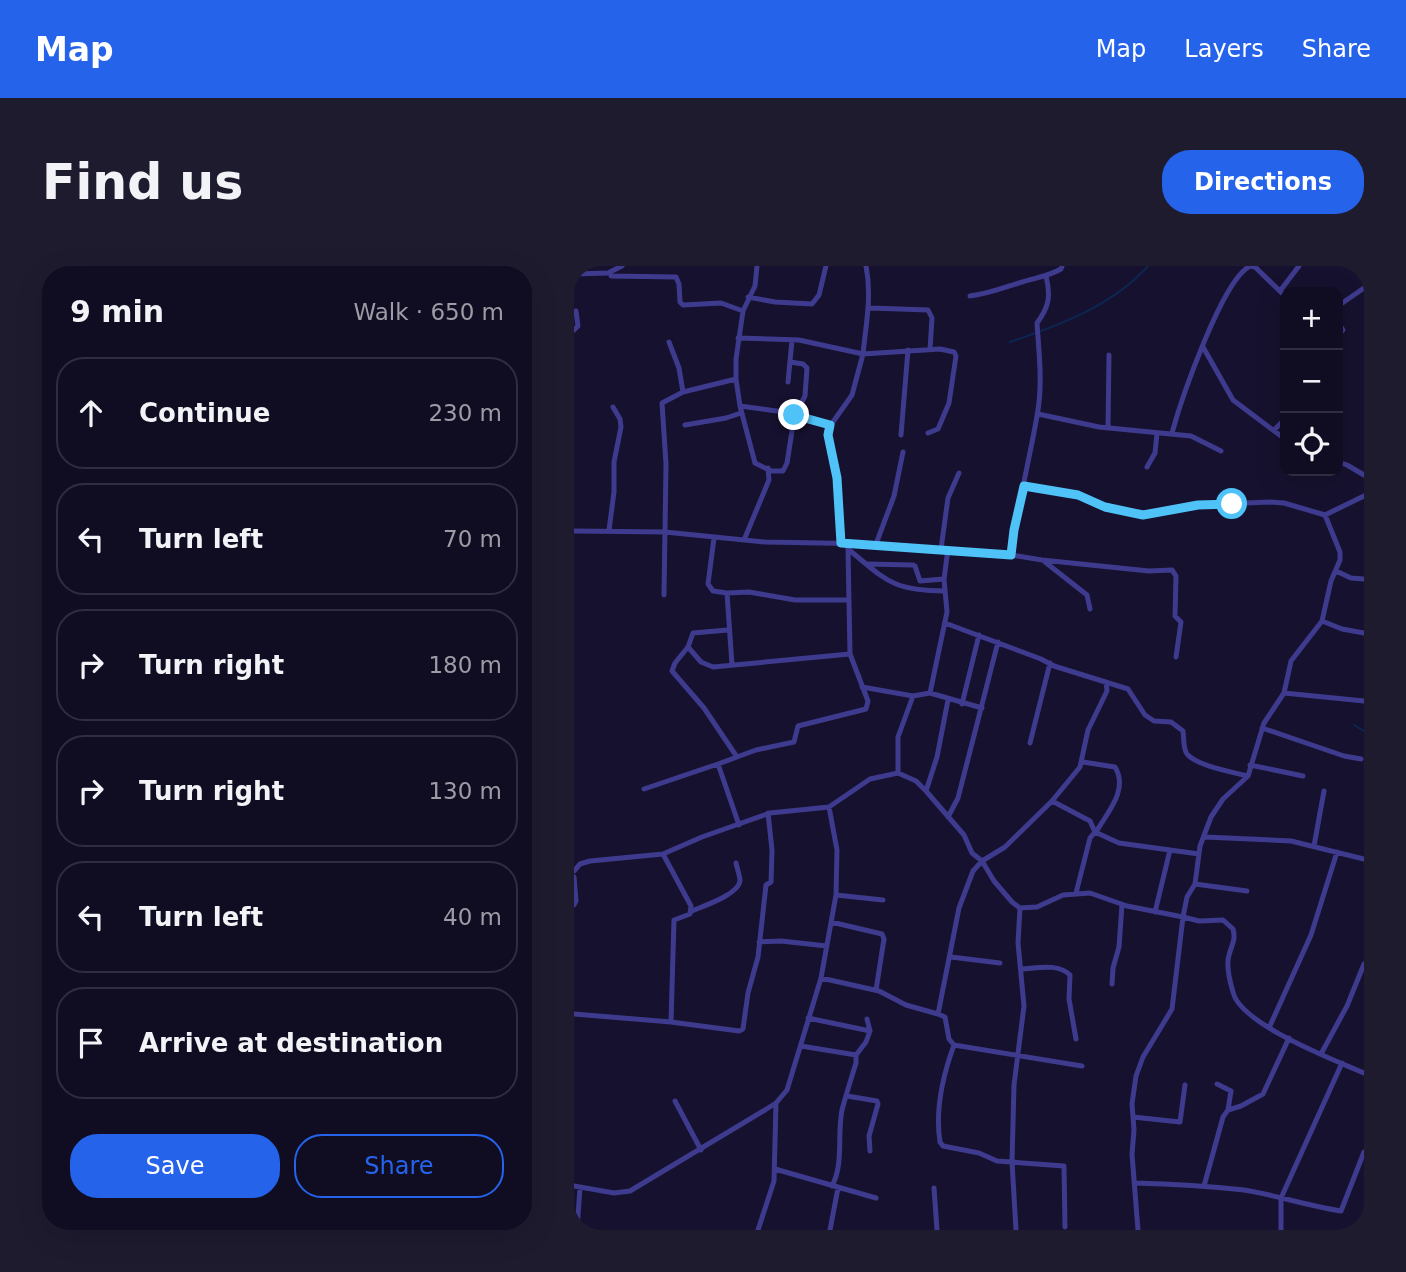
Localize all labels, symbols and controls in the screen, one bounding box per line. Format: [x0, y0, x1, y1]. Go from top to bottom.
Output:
text: Map [35, 30, 114, 69]
text: Map [1096, 35, 1146, 63]
text: Layers [1184, 35, 1264, 63]
text: Share [1302, 35, 1371, 63]
button: Directions [1162, 150, 1364, 214]
text: Find us [42, 154, 243, 211]
map controls [1280, 287, 1343, 476]
button: + [1280, 287, 1343, 350]
text: 9 min [70, 294, 164, 329]
text: Walk · 650 m [353, 299, 504, 325]
button: − [1280, 350, 1343, 413]
icon: ahead [72, 394, 110, 432]
text: Continue [139, 398, 270, 428]
route end [778, 399, 809, 430]
text: 230 m [428, 400, 502, 426]
button: locate [1280, 413, 1343, 476]
route start [1216, 488, 1247, 519]
icon: left [72, 520, 110, 558]
text: Turn left [139, 524, 263, 554]
text: 70 m [443, 526, 502, 552]
icon: right [72, 646, 110, 684]
text: Turn right [139, 650, 284, 680]
text: 180 m [428, 652, 502, 678]
icon: right [72, 772, 110, 810]
text: Turn right [139, 776, 284, 806]
text: 130 m [428, 778, 502, 804]
icon: left [72, 898, 110, 936]
text: Turn left [139, 902, 263, 932]
text: 40 m [443, 904, 502, 930]
icon: arrive [72, 1024, 110, 1062]
text: Arrive at destination [139, 1028, 443, 1058]
button: Save [70, 1134, 280, 1198]
button: Share [294, 1134, 504, 1198]

